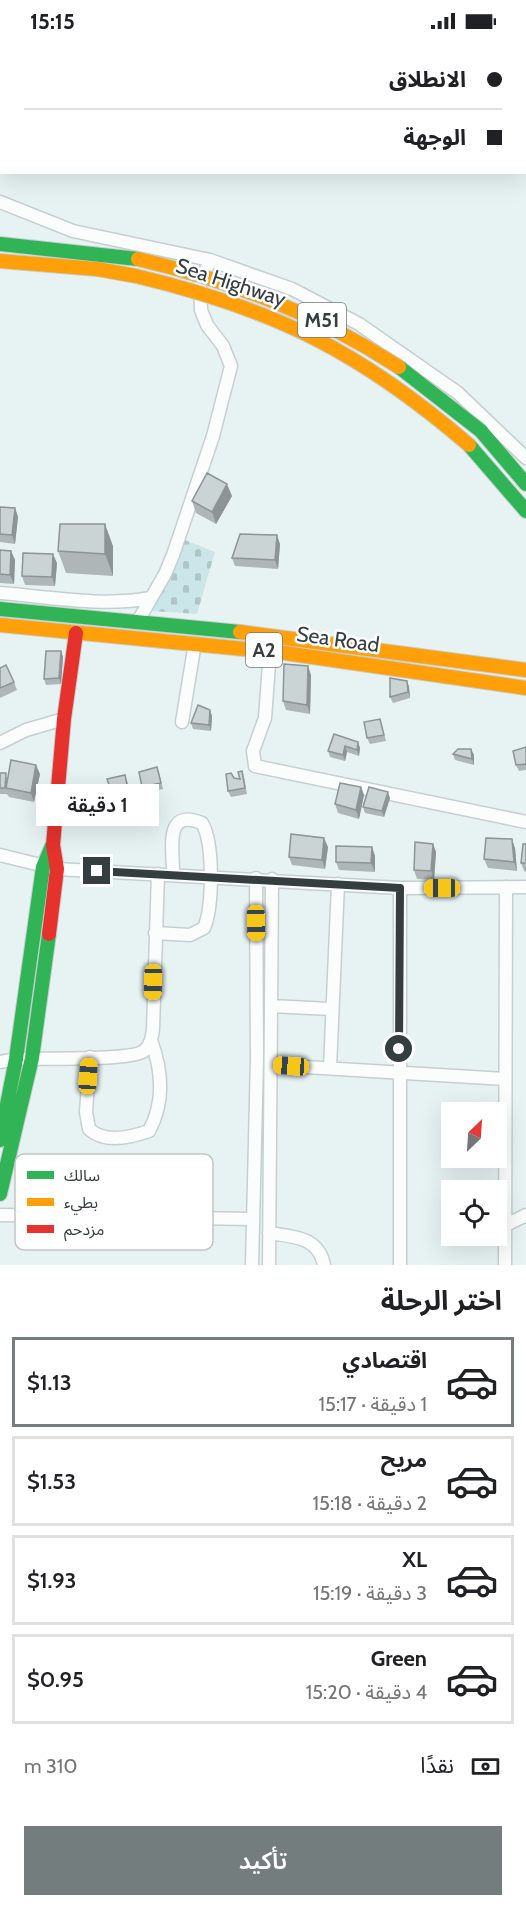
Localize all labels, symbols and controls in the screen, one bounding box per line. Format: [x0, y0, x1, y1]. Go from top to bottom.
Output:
text: 15:15 [30, 8, 75, 35]
text: الانطلاق [389, 66, 466, 93]
text: الوجهة [403, 124, 466, 151]
street label: Sea Highway [173, 252, 289, 312]
road number: M51 [298, 303, 346, 337]
street label: Sea Road [295, 621, 381, 657]
road number: A2 [246, 633, 282, 667]
callout: 1 دقيقة [36, 784, 158, 826]
text: 1 دقيقة [67, 793, 128, 817]
route end [83, 857, 110, 884]
car [424, 879, 460, 897]
car [247, 905, 265, 941]
car [144, 964, 162, 1000]
route start [385, 1035, 412, 1062]
car [272, 1056, 310, 1076]
car [78, 1057, 98, 1095]
north arrow [441, 1102, 507, 1168]
map controls [441, 1102, 507, 1246]
legend [15, 1154, 213, 1250]
text: سالك [64, 1166, 100, 1185]
button: locate [441, 1180, 507, 1246]
text: بطيء [64, 1193, 98, 1215]
text: مزدحم [64, 1220, 104, 1242]
text: اختر الرحلة [381, 1284, 502, 1317]
text: اقتصادي [342, 1347, 427, 1374]
icon: car [445, 1355, 499, 1409]
text: $1.13 [27, 1369, 72, 1396]
text: 1 دقيقة · 15:17 [319, 1392, 427, 1416]
text: مريح [381, 1446, 427, 1473]
icon: car [445, 1454, 499, 1508]
text: $1.53 [27, 1468, 76, 1495]
text: 2 دقيقة · 15:18 [313, 1491, 427, 1515]
text: XL [402, 1546, 427, 1573]
icon: car [445, 1553, 499, 1607]
text: $1.93 [27, 1567, 76, 1594]
text: 3 دقيقة · 15:19 [313, 1581, 427, 1605]
text: Green [371, 1645, 427, 1672]
icon: car [445, 1652, 499, 1706]
text: $0.95 [27, 1666, 84, 1693]
text: 4 دقيقة · 15:20 [306, 1680, 427, 1704]
icon: cash [469, 1750, 502, 1783]
text: نقدًا [420, 1752, 454, 1779]
text: 310 m [24, 1754, 77, 1778]
button: تأكيد [24, 1826, 502, 1895]

